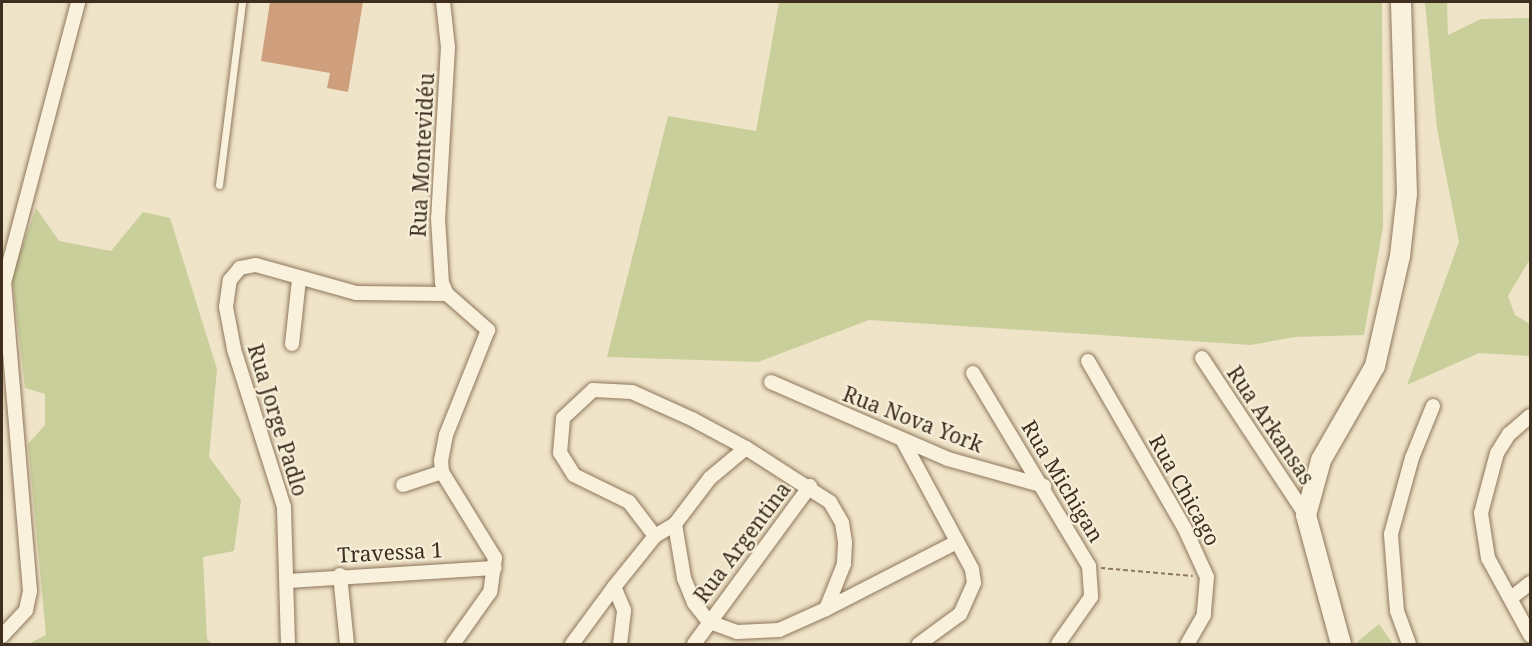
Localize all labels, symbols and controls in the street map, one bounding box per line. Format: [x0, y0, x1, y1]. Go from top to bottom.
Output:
street label: Rua Montevidéu [405, 72, 439, 238]
street label: Rua Jorge Padlo [243, 341, 313, 499]
street label: Rua Arkansas [1222, 361, 1320, 489]
street label: Rua Nova York [839, 381, 987, 457]
street label: Rua Michigan [1017, 415, 1109, 547]
street label: Rua Chicago [1144, 430, 1226, 550]
street label: Rua Argentina [688, 477, 796, 607]
street label: Travessa 1 [337, 537, 443, 567]

